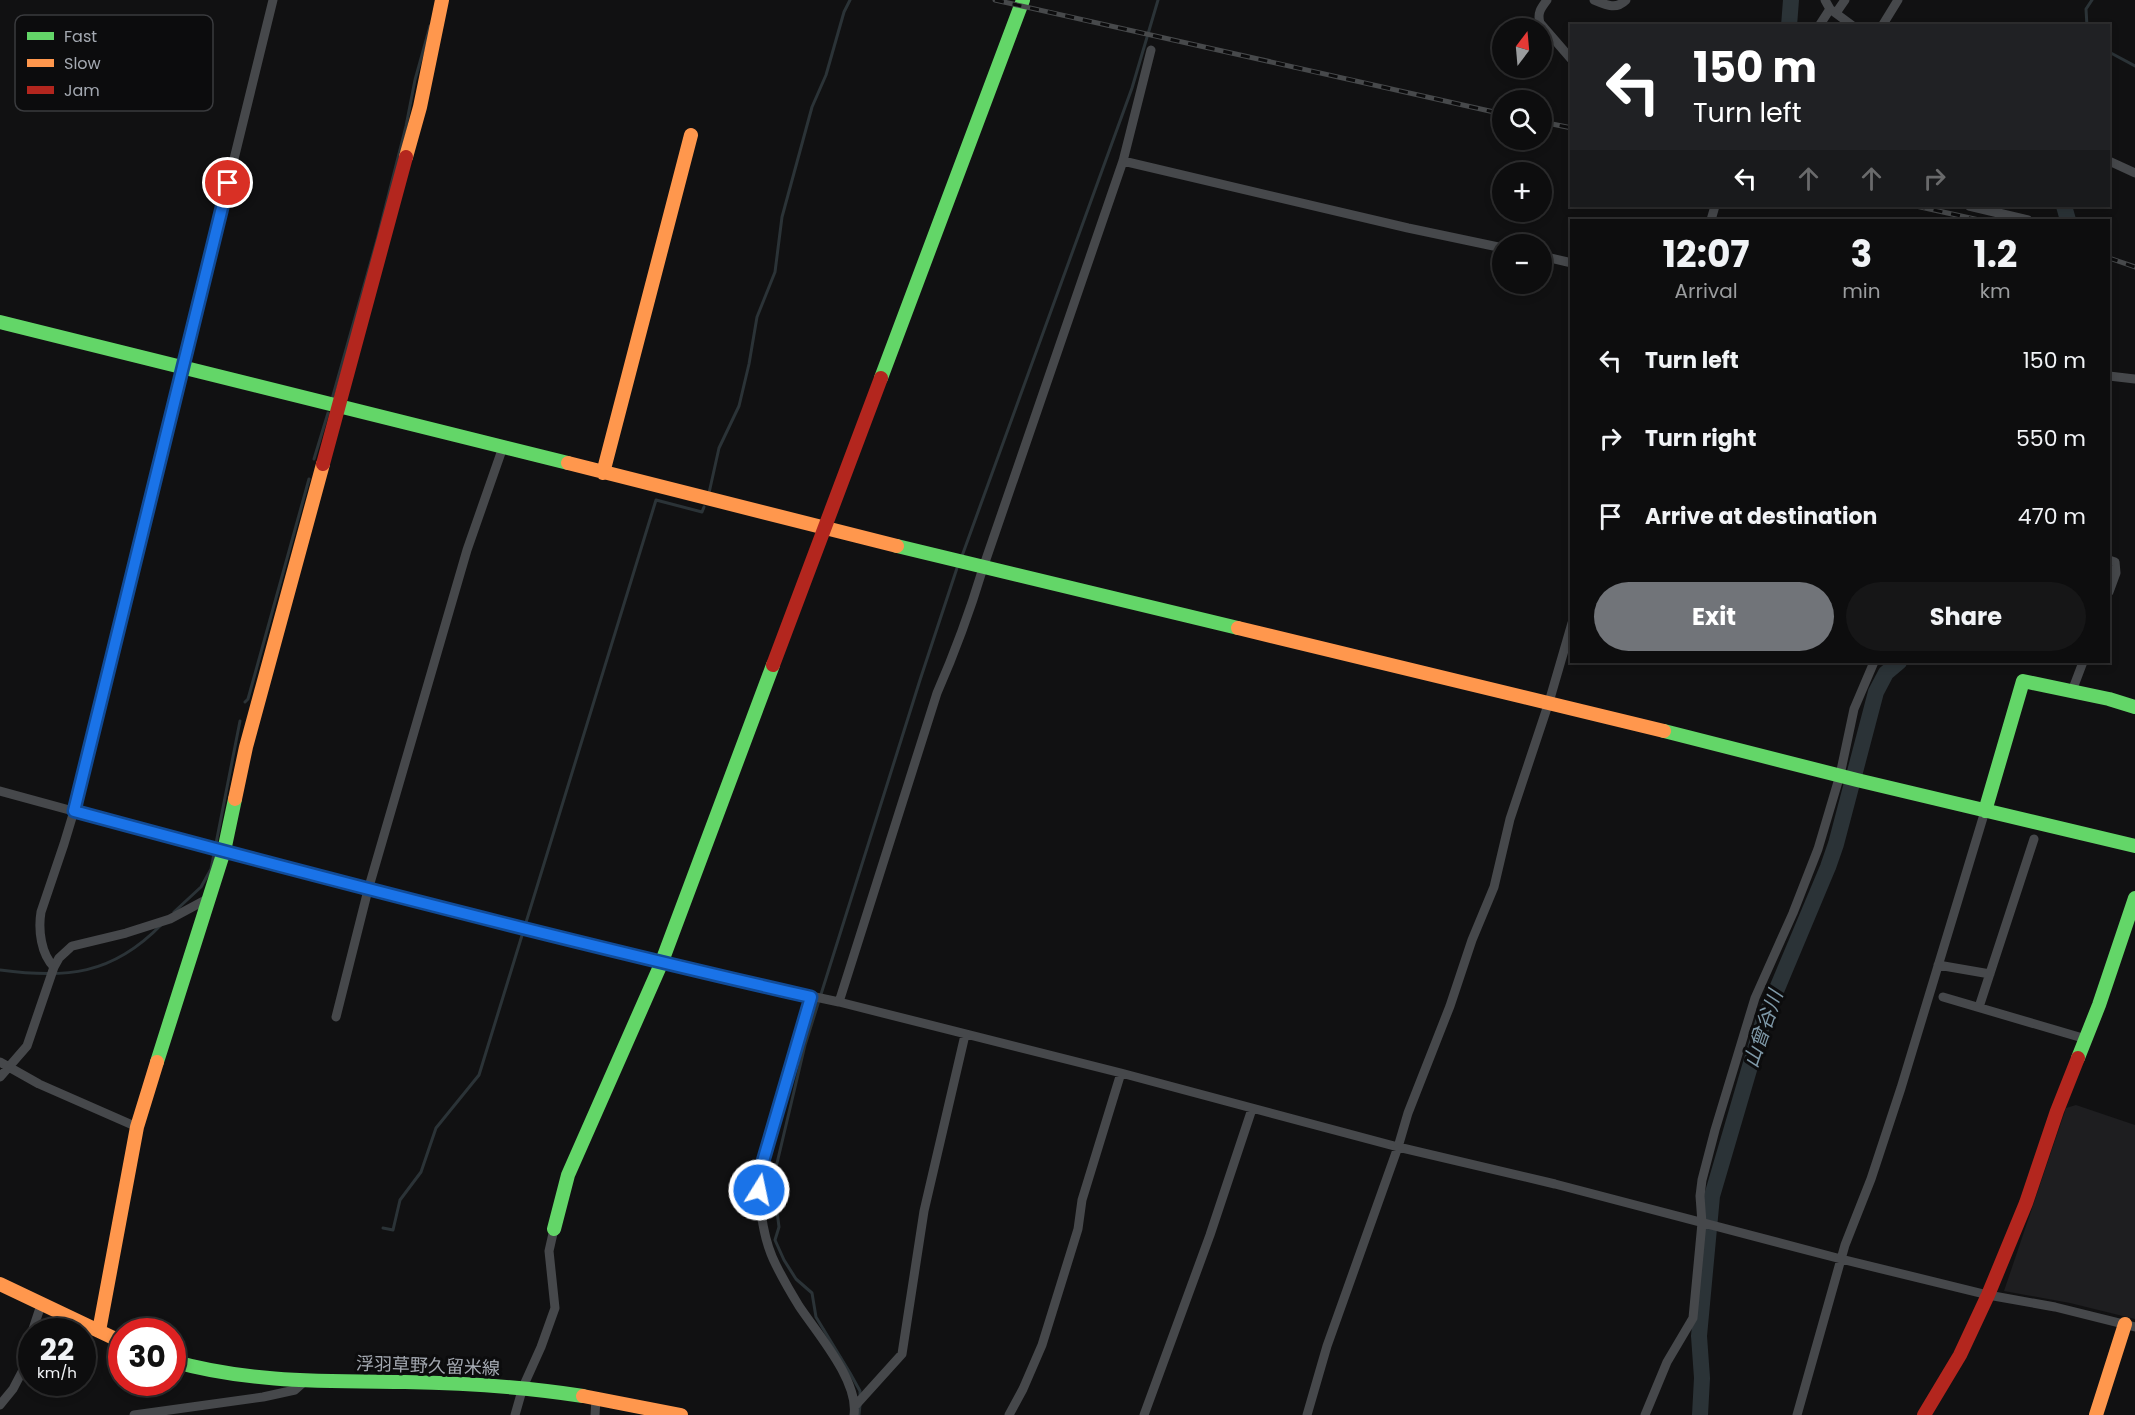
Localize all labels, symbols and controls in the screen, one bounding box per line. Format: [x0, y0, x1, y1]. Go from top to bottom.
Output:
legend [15, 15, 213, 111]
north arrow [1492, 18, 1552, 78]
map controls [1492, 18, 1552, 294]
text: Fast [64, 25, 97, 48]
text: 150 m [1693, 38, 1817, 97]
icon: left [1594, 48, 1672, 126]
text: Slow [64, 52, 101, 75]
text: Jam [64, 79, 100, 102]
button: search [1492, 90, 1552, 150]
text: Turn left [1693, 94, 1802, 131]
pin [202, 157, 253, 208]
button: + [1492, 162, 1552, 222]
icon: left [1729, 162, 1762, 195]
icon: ahead [1792, 162, 1825, 195]
icon: ahead [1855, 162, 1888, 195]
icon: right [1918, 162, 1951, 195]
icon: arrive [211, 166, 244, 199]
text: 12:07 [1663, 229, 1750, 280]
text: 3 [1850, 229, 1872, 280]
text: 1.2 [1973, 229, 2017, 280]
button: − [1492, 234, 1552, 294]
text: Arrival [1675, 277, 1738, 305]
text: min [1842, 277, 1881, 305]
text: km [1980, 277, 2011, 305]
icon: left [1594, 344, 1627, 377]
text: Turn left [1645, 345, 1739, 376]
text: 150 m [2023, 345, 2086, 376]
icon: right [1594, 422, 1627, 455]
text: Turn right [1645, 423, 1756, 454]
text: 550 m [2016, 423, 2086, 454]
icon: arrive [1594, 500, 1627, 533]
text: Arrive at destination [1645, 501, 1877, 532]
text: 470 m [2018, 501, 2086, 532]
button: Exit [1594, 582, 1834, 651]
button: Share [1846, 582, 2086, 651]
water label: 山曾谷川 [1737, 985, 1790, 1071]
position arrow [727, 1158, 791, 1222]
speed limit sign: 30 [108, 1318, 186, 1396]
text: 22 [40, 1328, 74, 1371]
street label: 浮羽草野久留米線 [356, 1350, 500, 1381]
text: km/h [37, 1362, 77, 1383]

